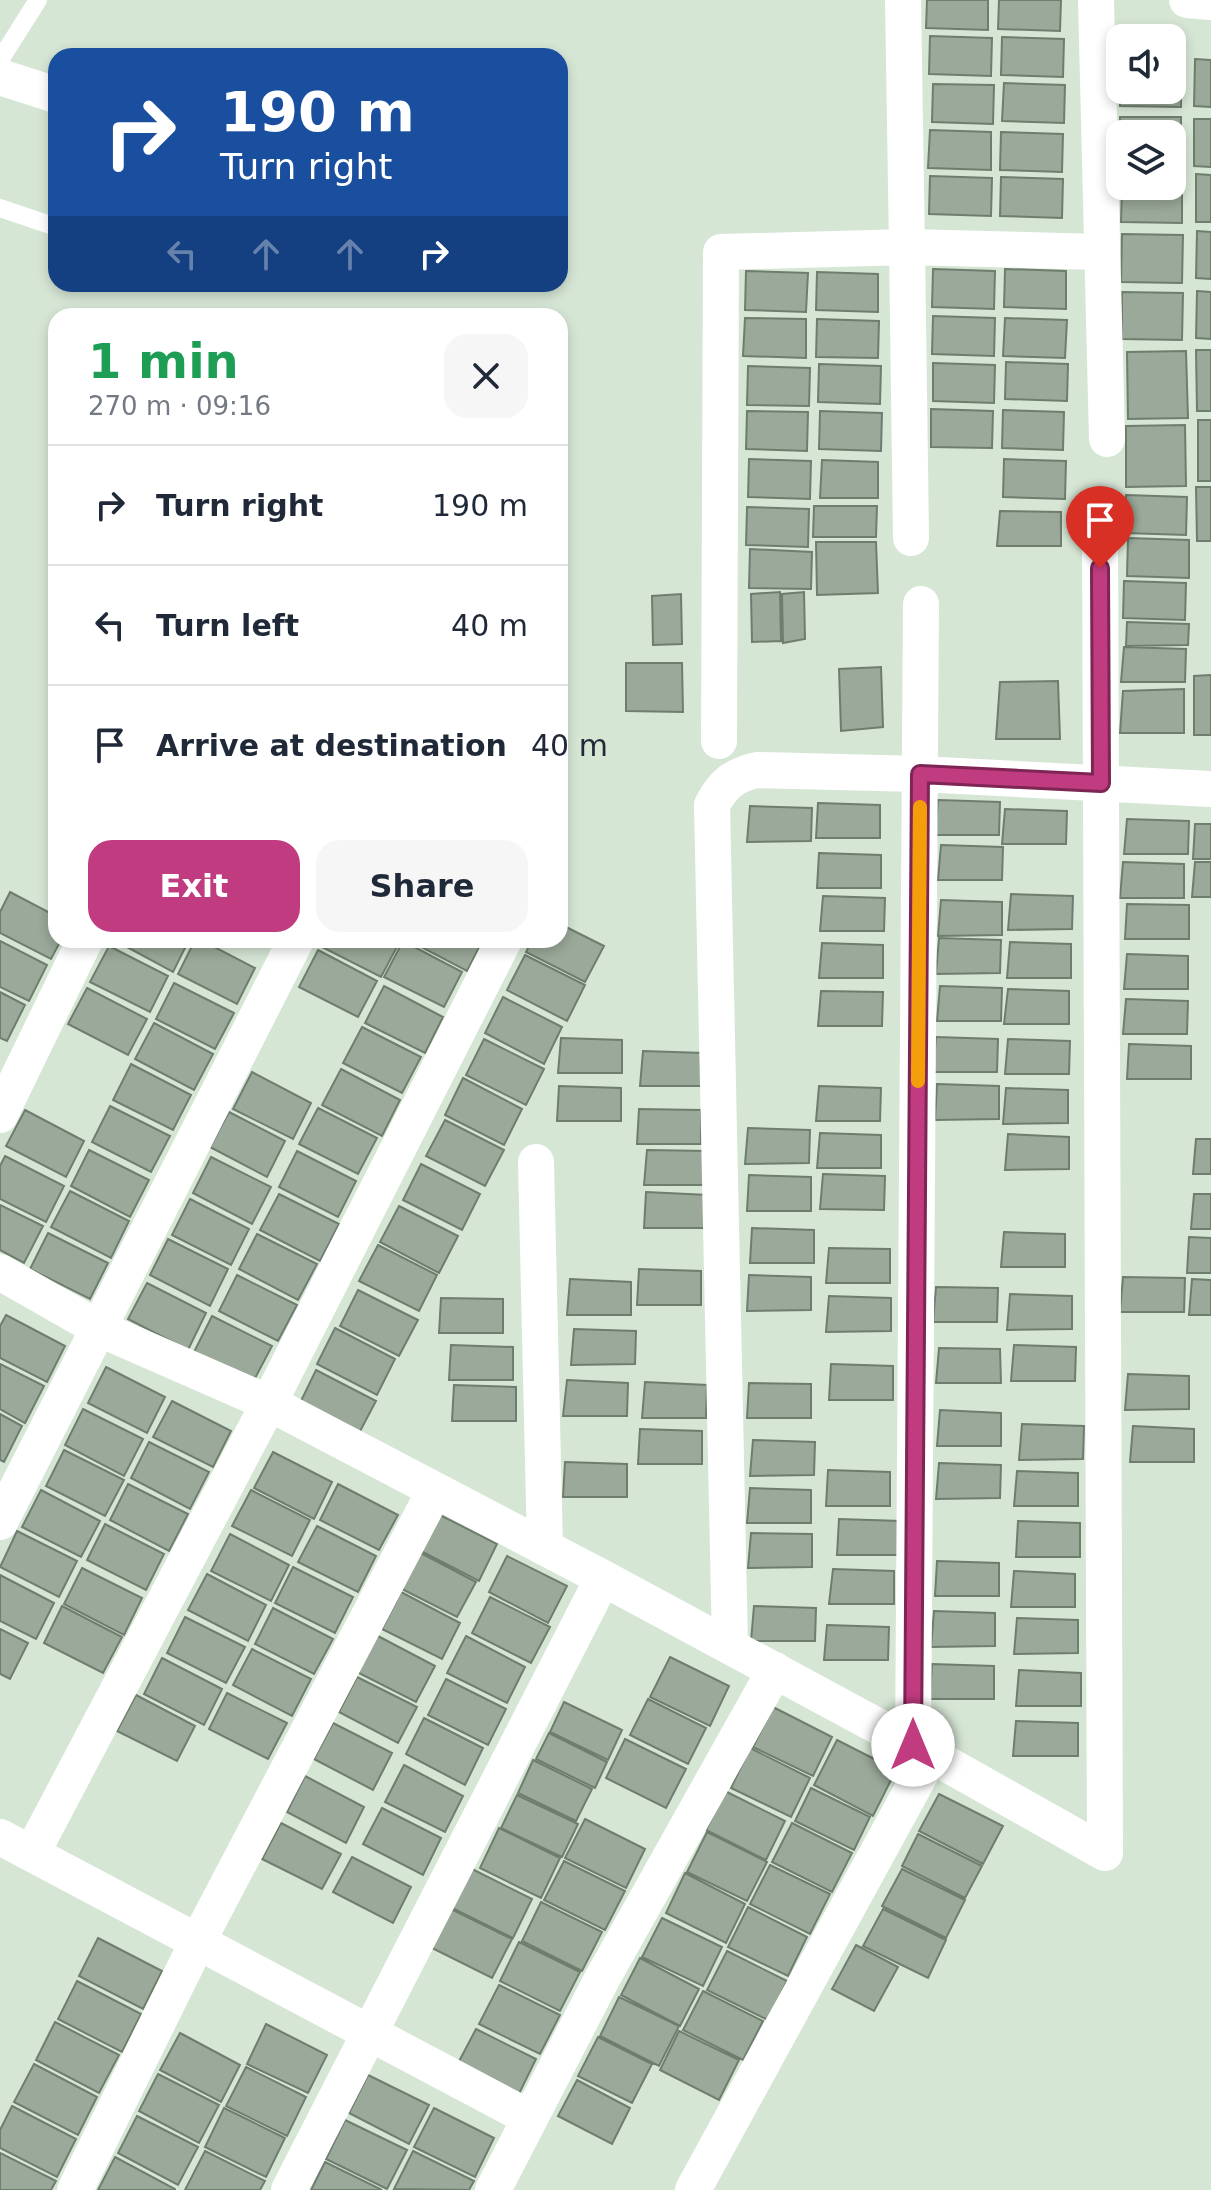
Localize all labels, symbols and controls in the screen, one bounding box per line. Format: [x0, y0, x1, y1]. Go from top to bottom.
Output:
map controls [1106, 24, 1186, 200]
button: sound [1106, 24, 1186, 104]
text: 190 m [220, 79, 415, 144]
icon: right [88, 80, 192, 184]
button: layers [1106, 120, 1186, 200]
text: Turn right [220, 146, 392, 187]
icon: left [160, 232, 204, 276]
icon: ahead [244, 232, 288, 276]
icon: ahead [328, 232, 372, 276]
icon: right [412, 232, 456, 276]
text: 1 min [88, 333, 239, 389]
button: close [444, 334, 528, 418]
text: 270 m · 09:16 [88, 391, 271, 421]
icon: right [88, 483, 132, 527]
pin [1066, 486, 1134, 568]
text: Turn right [156, 488, 323, 523]
text: 190 m [432, 488, 528, 523]
icon: arrive [1078, 498, 1122, 542]
icon: left [88, 603, 132, 647]
text: Turn left [156, 608, 299, 643]
text: 40 m [451, 608, 528, 643]
icon: arrive [88, 723, 132, 767]
text: Arrive at destination [156, 728, 507, 763]
text: 40 m [531, 728, 608, 763]
button: Exit [88, 840, 300, 932]
button: Share [316, 840, 528, 932]
position arrow [871, 1703, 955, 1787]

